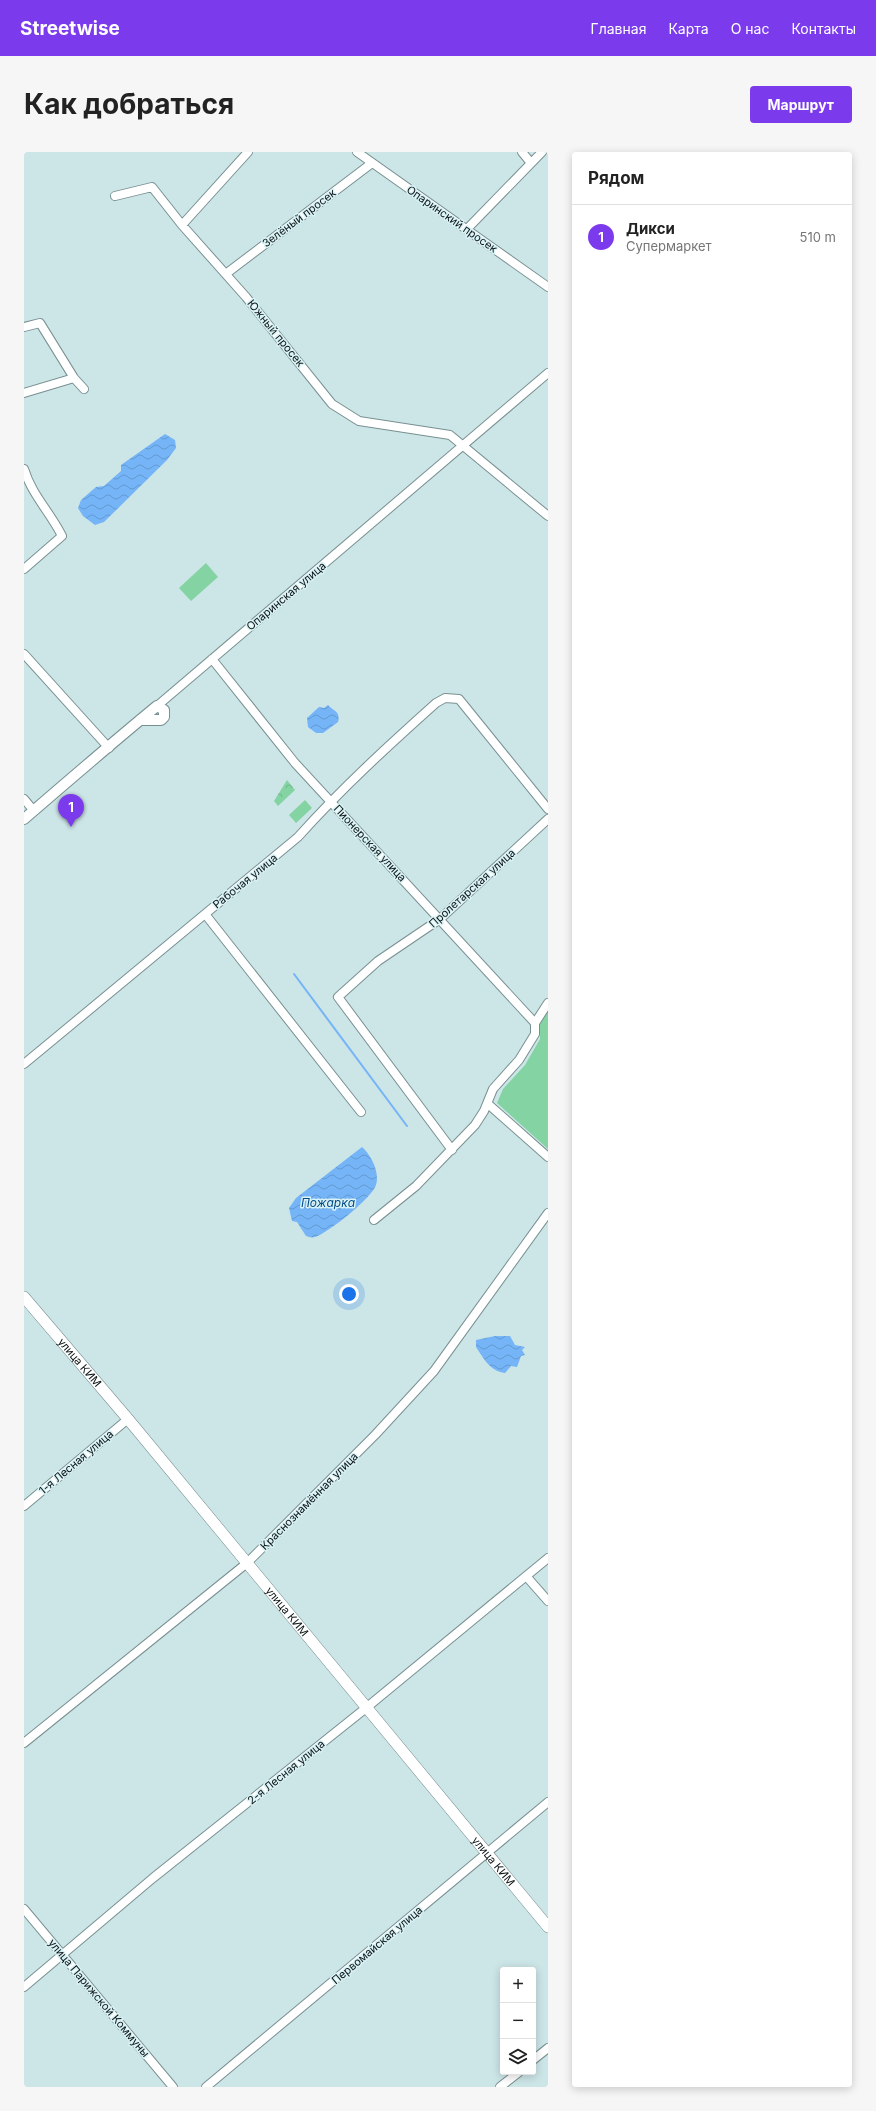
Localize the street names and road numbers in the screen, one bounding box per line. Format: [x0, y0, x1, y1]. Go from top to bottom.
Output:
street label: Опаринский просек [404, 182, 500, 256]
street label: Зелёный просек [259, 186, 339, 250]
street label: Южный просек [245, 296, 307, 370]
street label: Опаринская улица [243, 559, 329, 633]
street label: Пионерская улица [331, 802, 409, 884]
street label: Пролетарская улица [426, 846, 518, 930]
street label: Рабочая улица [210, 851, 280, 911]
street label: улица КИМ [55, 1335, 105, 1390]
street label: 1-я Лесная улица [36, 1427, 116, 1497]
street label: Краснознамённая улица [257, 1449, 361, 1553]
street label: улица КИМ [263, 1584, 312, 1639]
street label: 2-я Лесная улица [245, 1737, 327, 1807]
street label: улица КИМ [469, 1834, 518, 1889]
street label: Первомайская улица [329, 1903, 425, 1987]
street label: улица Парижской Коммуны [45, 1936, 153, 2060]

